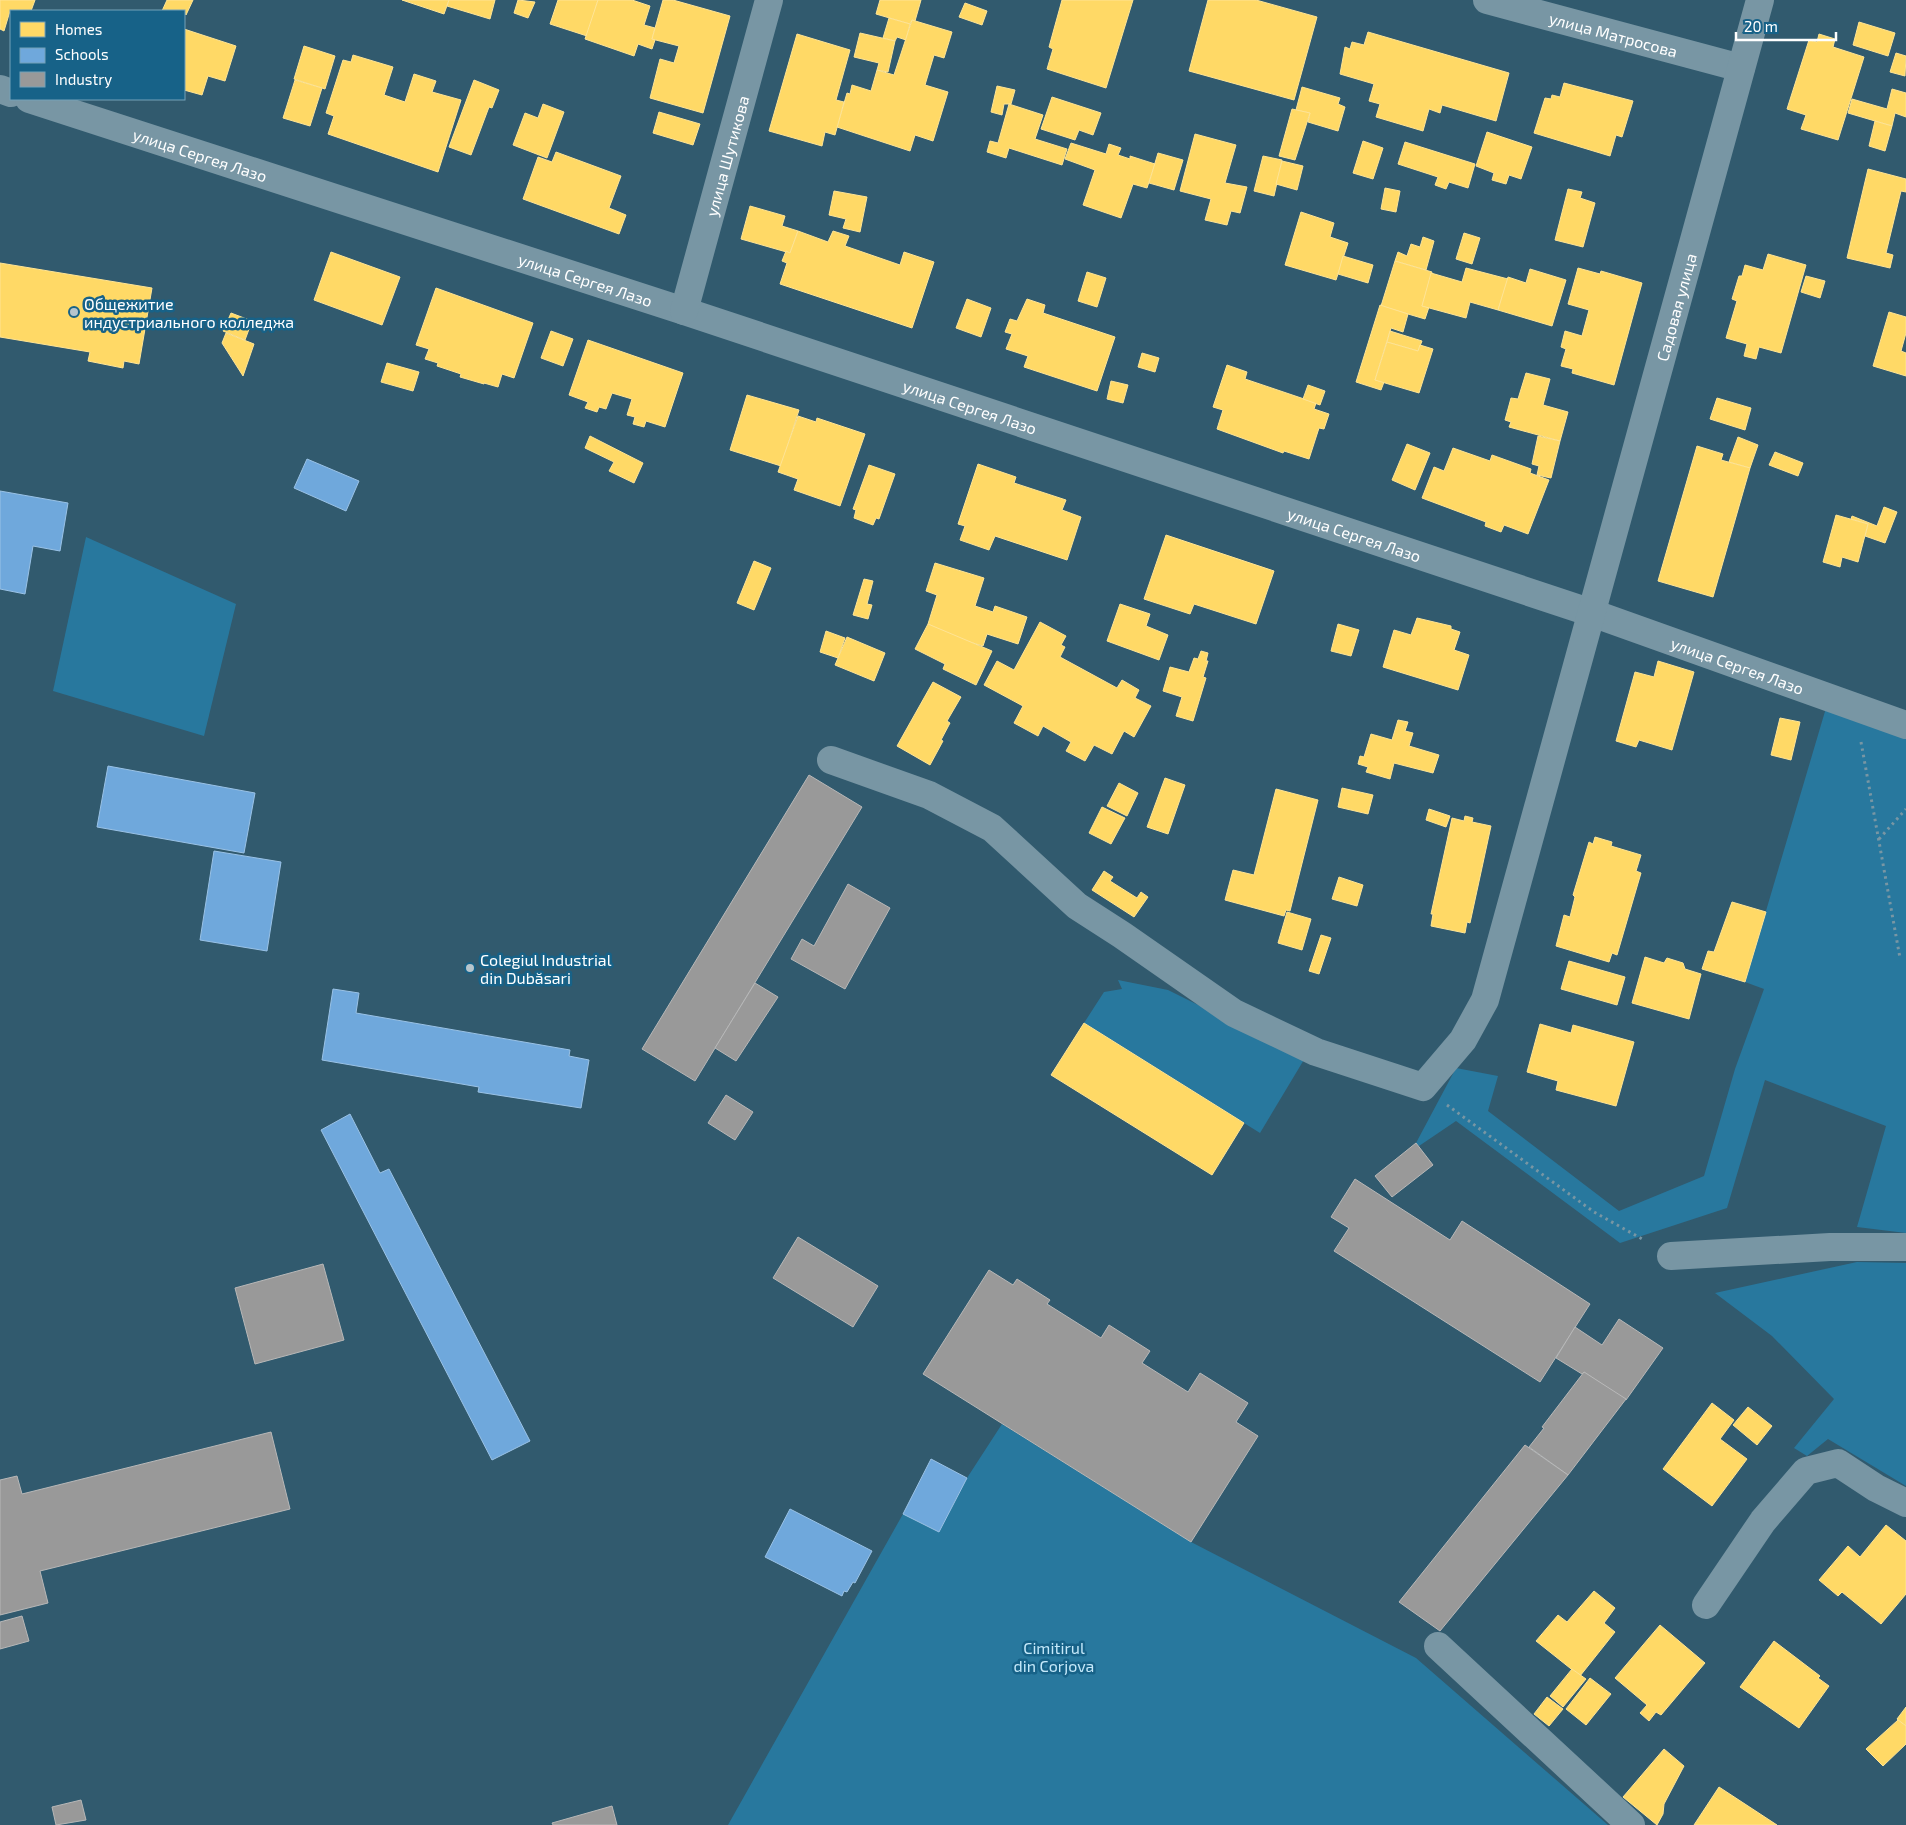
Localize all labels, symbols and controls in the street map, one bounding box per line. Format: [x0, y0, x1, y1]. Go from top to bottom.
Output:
street label: улица Матросова [1547, 8, 1680, 60]
legend [10, 10, 185, 100]
scale bar [1736, 10, 1836, 42]
text: 20 m [1744, 17, 1778, 35]
text: Homes [55, 20, 102, 38]
text: Schools [55, 45, 109, 63]
text: Industry [55, 70, 112, 88]
street label: улица Шутикова [701, 93, 752, 218]
street label: улица Сергея Лазо [131, 124, 270, 185]
street label: улица Сергея Лазо [516, 249, 655, 310]
street label: Садовая улица [1652, 251, 1699, 363]
place label: Общежитие индустриального колледжа [84, 294, 294, 332]
marker: Общежитие индустриального колледжа [68, 306, 80, 318]
street label: улица Сергея Лазо [901, 375, 1039, 437]
street label: улица Сергея Лазо [1285, 503, 1424, 565]
street label: улица Сергея Лазо [1668, 633, 1807, 697]
place label: Colegiul Industrial din Dubăsari [480, 950, 612, 987]
marker: Colegiul Industrial din Dubăsari [464, 962, 476, 974]
park label: Cimitirul din Corjova [1014, 1638, 1094, 1676]

